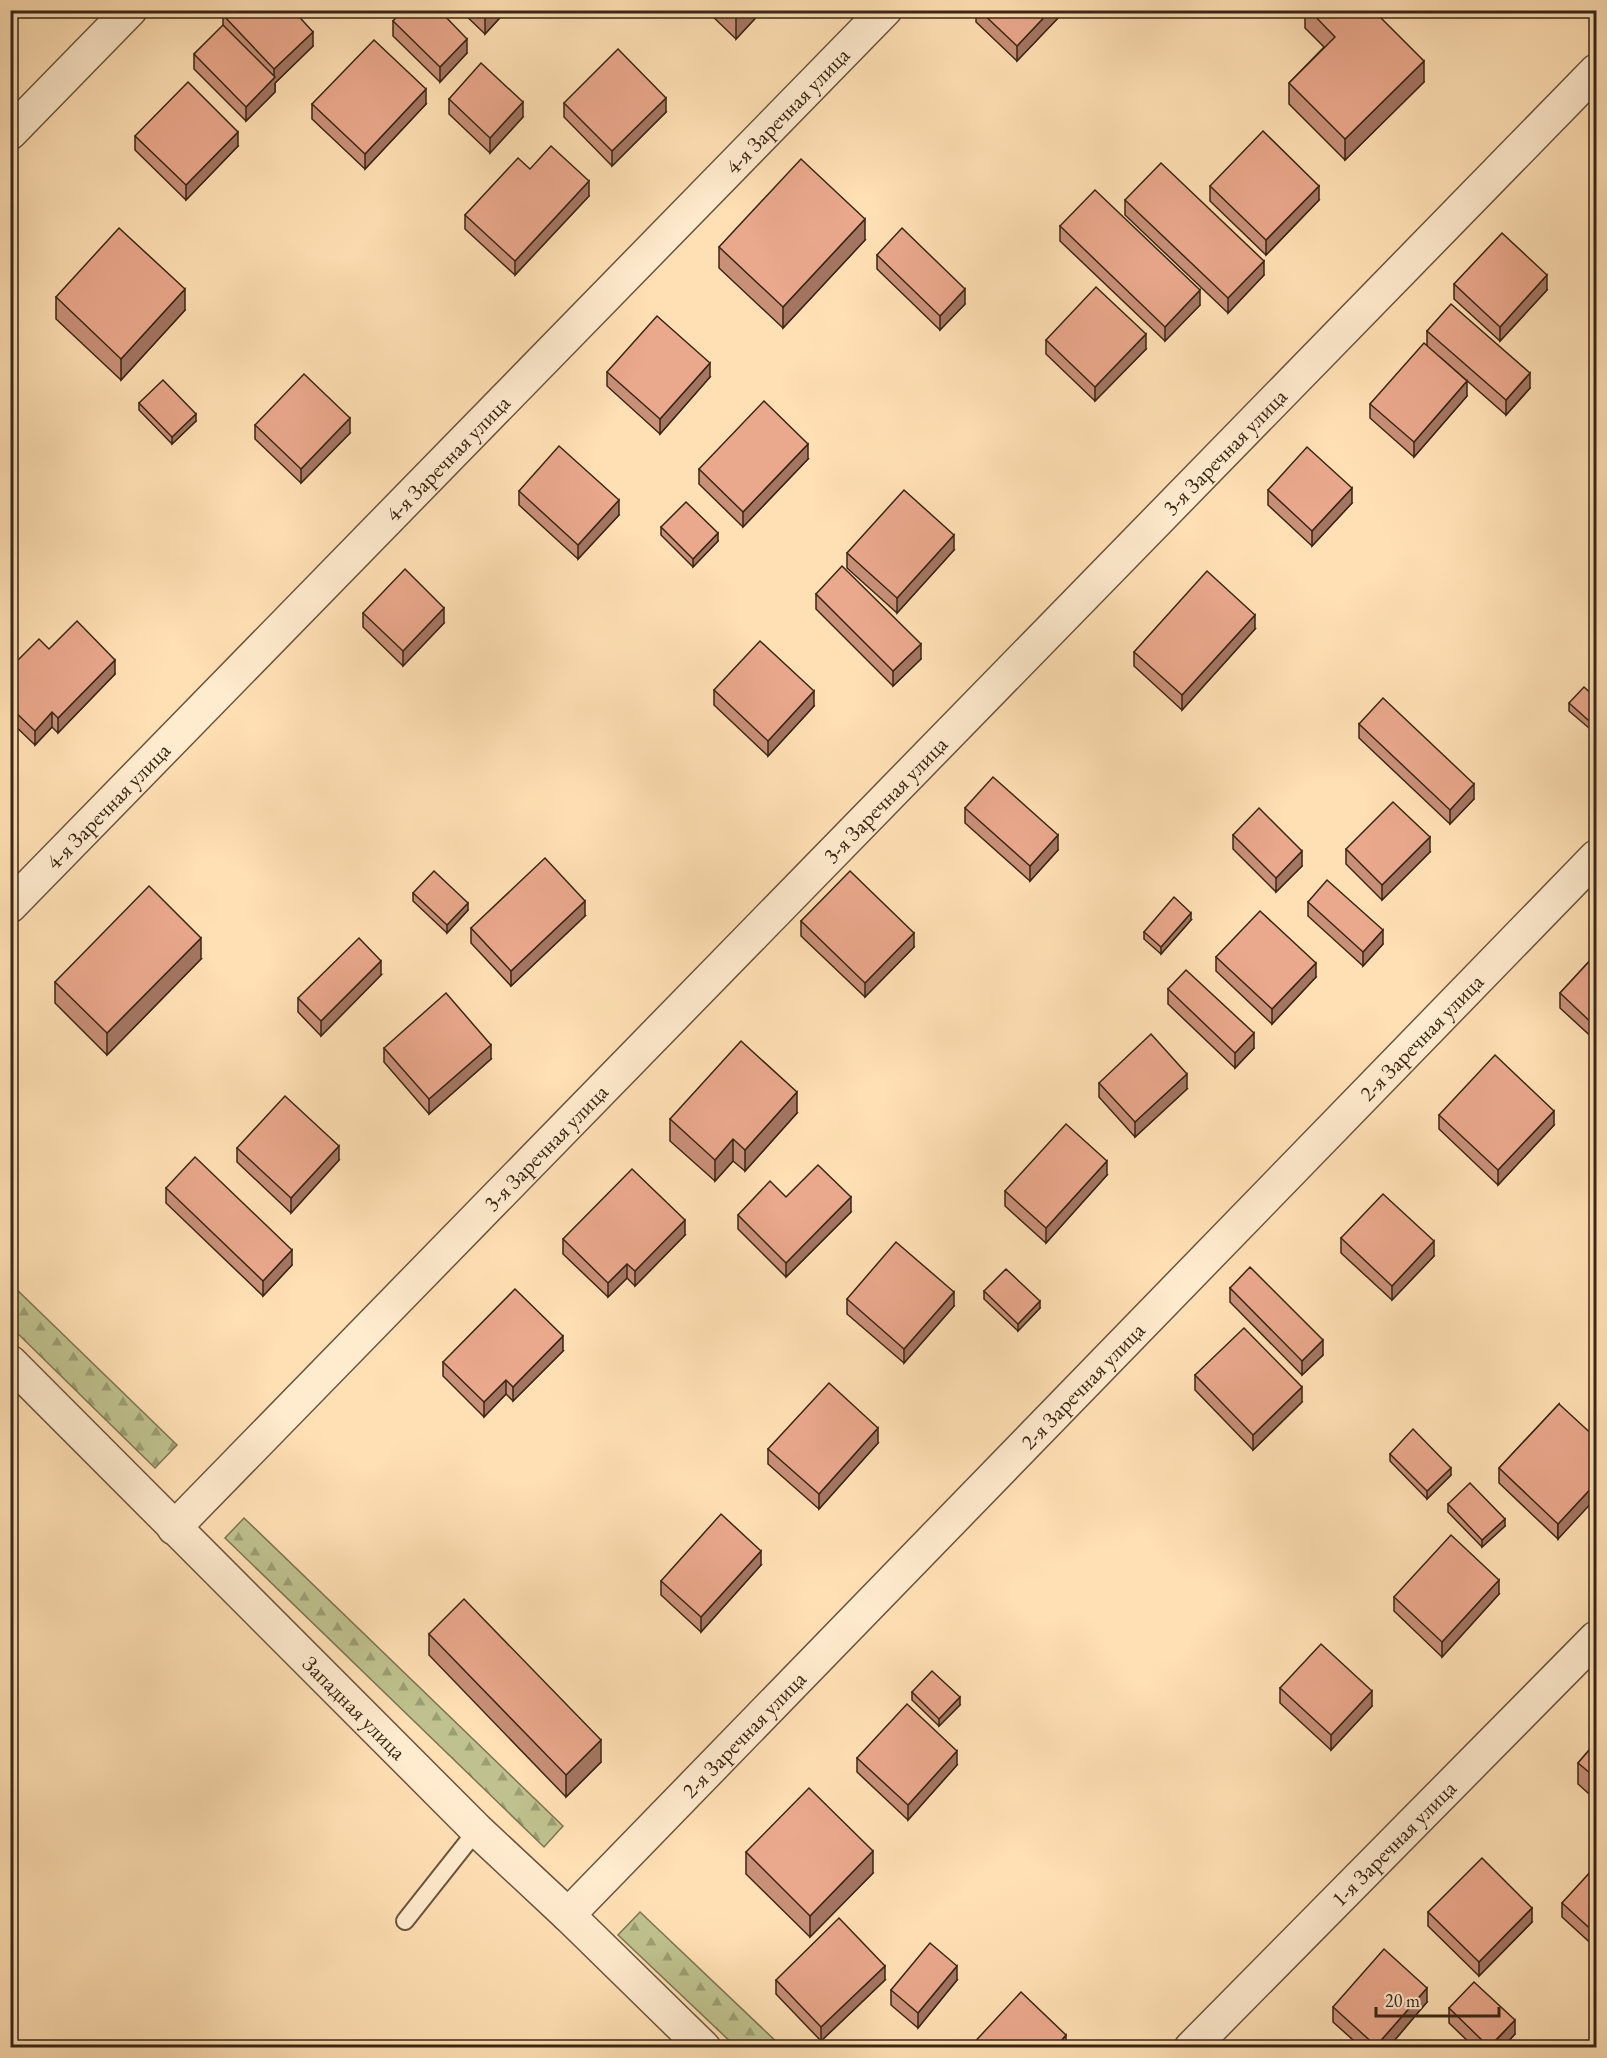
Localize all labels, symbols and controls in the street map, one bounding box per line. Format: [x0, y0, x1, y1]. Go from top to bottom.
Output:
street label: 4-я Заречная улица [719, 41, 856, 181]
street label: 3-я Заречная улица [1156, 382, 1294, 522]
street label: 4-я Заречная улица [379, 389, 516, 528]
street label: 3-я Заречная улица [817, 730, 954, 870]
street label: 4-я Заречная улица [40, 736, 177, 876]
street label: 2-я Заречная улица [1353, 967, 1490, 1107]
street label: 3-я Заречная улица [477, 1078, 615, 1217]
street label: 2-я Заречная улица [1014, 1316, 1151, 1456]
street label: Западная улица [296, 1649, 413, 1766]
street label: 2-я Заречная улица [676, 1665, 813, 1804]
street label: 1-я Заречная улица [1325, 1774, 1463, 1913]
scale bar [1376, 1980, 1499, 2018]
text: 20 m [1385, 1989, 1420, 2012]

